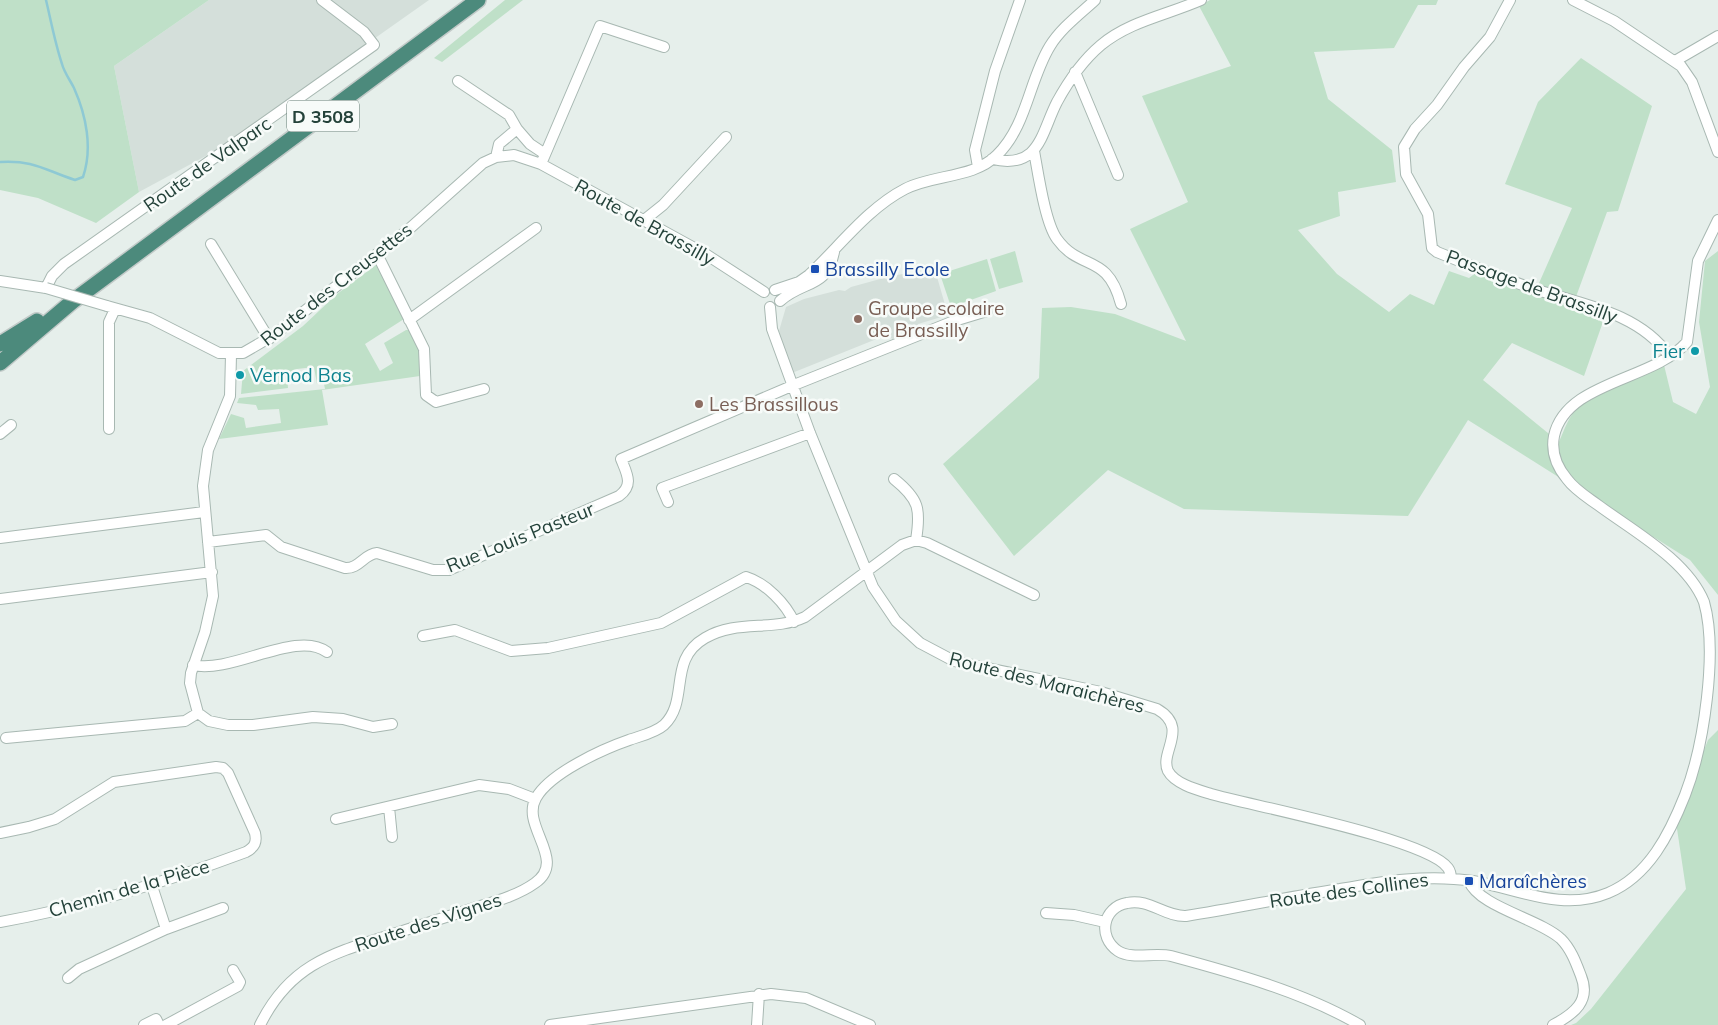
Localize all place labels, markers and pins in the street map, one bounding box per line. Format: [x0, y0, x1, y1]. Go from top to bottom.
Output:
place label: Brassilly Ecole [825, 257, 950, 281]
marker: Brassilly Ecole [809, 263, 821, 275]
place label: Groupe scolaire de Brassilly [868, 296, 1004, 342]
marker: Groupe scolaire de Brassilly [852, 313, 864, 325]
place label: Fier [1653, 339, 1685, 363]
marker: Fier [1689, 345, 1701, 357]
place label: Vernod Bas [250, 363, 351, 387]
marker: Vernod Bas [234, 369, 246, 381]
place label: Les Brassillous [709, 392, 839, 416]
marker: Les Brassillous [693, 398, 705, 410]
place label: Maraîchères [1479, 869, 1587, 893]
marker: Maraîchères [1463, 875, 1475, 887]

